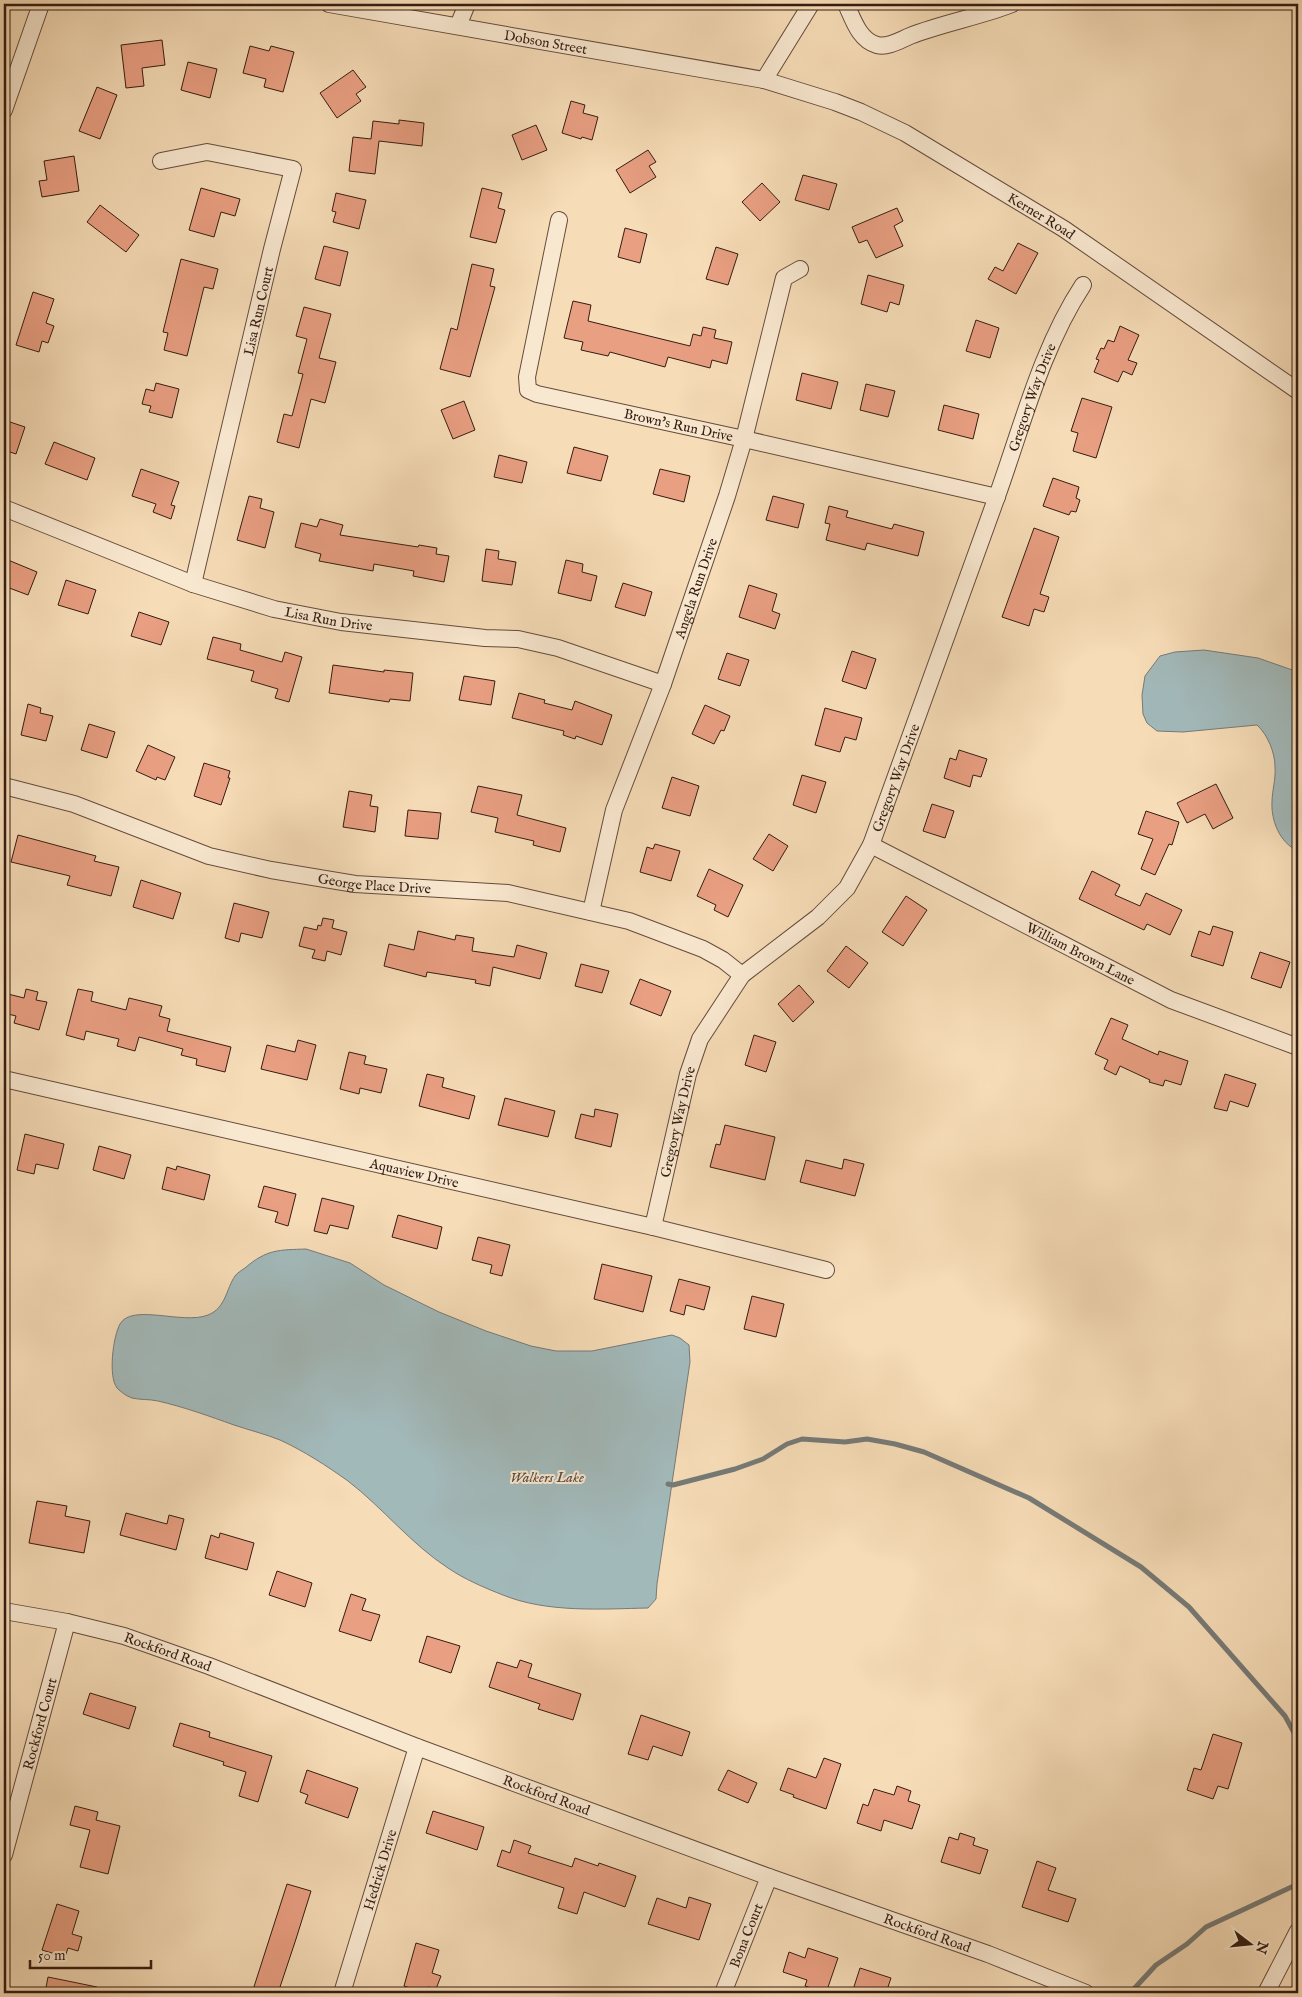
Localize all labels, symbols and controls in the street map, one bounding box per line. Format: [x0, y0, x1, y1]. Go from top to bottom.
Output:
street label: Dobson Street [503, 27, 589, 59]
street label: Kerner Road [1004, 189, 1078, 244]
street label: Lisa Run Court [240, 265, 278, 357]
street label: Gregory Way Drive [1005, 340, 1061, 454]
street label: Brown's Run Drive [622, 405, 735, 446]
street label: Angela Run Drive [671, 535, 722, 642]
street label: Lisa Run Drive [283, 603, 374, 635]
street label: Gregory Way Drive [869, 721, 925, 835]
street label: George Place Drive [316, 870, 432, 898]
street label: William Brown Lane [1023, 919, 1138, 990]
street label: Gregory Way Drive [657, 1063, 700, 1179]
street label: Aquaview Drive [367, 1154, 461, 1193]
water label: Walkers Lake [510, 1468, 584, 1487]
street label: Rockford Road [121, 1629, 214, 1676]
street label: Rockford Court [19, 1676, 62, 1772]
street label: Rockford Road [500, 1771, 593, 1820]
street label: Hedrick Drive [360, 1827, 402, 1913]
street label: Bona Court [726, 1901, 768, 1971]
street label: Rockford Road [881, 1910, 974, 1957]
north arrow [1224, 1920, 1274, 1970]
scale bar [30, 1937, 151, 1969]
text: N [1251, 1938, 1272, 1956]
text: 50 m [38, 1946, 66, 1965]

